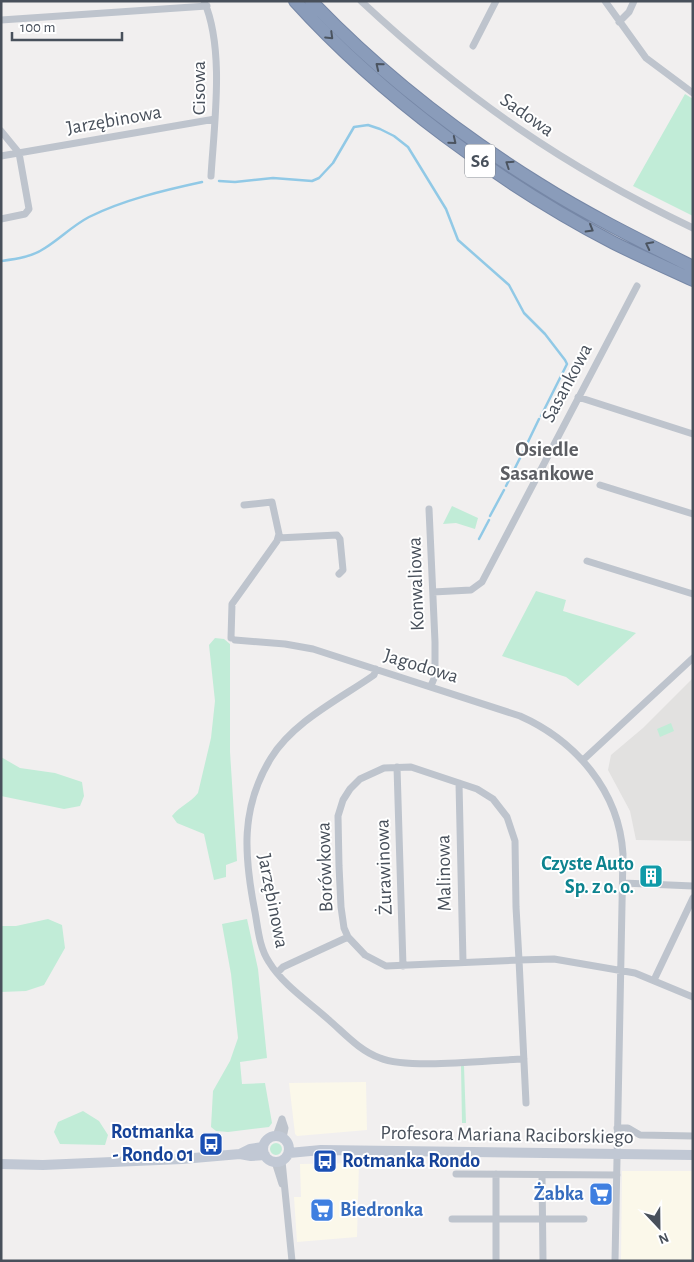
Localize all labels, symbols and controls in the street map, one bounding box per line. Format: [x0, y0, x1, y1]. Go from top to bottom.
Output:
scale bar [12, 10, 122, 42]
text: 100 m [20, 20, 55, 35]
one-way arrow [324, 30, 333, 39]
street label: Cisowa [189, 61, 209, 115]
one-way arrow [376, 62, 385, 71]
street label: Sadowa [496, 89, 558, 141]
street label: Jarzębinowa [65, 102, 163, 138]
one-way arrow [447, 136, 456, 144]
road number: S6 [465, 144, 495, 178]
one-way arrow [505, 161, 515, 170]
one-way arrow [584, 222, 593, 232]
one-way arrow [645, 241, 654, 251]
street label: Sasankowa [538, 340, 596, 426]
district label: Osiedle Sasankowe [500, 439, 594, 484]
street label: Konwaliowa [404, 537, 428, 631]
street label: Jagodowa [381, 645, 461, 687]
street label: Żurawinowa [372, 819, 396, 915]
street label: Borówkowa [313, 821, 337, 913]
street label: Malinowa [433, 834, 455, 912]
street label: Jarzębinowa [254, 852, 292, 950]
place label: Czyste Auto Sp. z o. o. [541, 854, 634, 897]
building icon: Czyste Auto Sp. z o. o. [638, 863, 664, 889]
place label: Rotmanka - Rondo 01 [111, 1122, 194, 1165]
street label: Profesora Mariana Raciborskiego [380, 1123, 634, 1147]
bus stop icon: Rotmanka - Rondo 01 [198, 1131, 224, 1157]
bus stop icon: Rotmanka Rondo [312, 1148, 338, 1174]
place label: Rotmanka Rondo [342, 1151, 480, 1171]
supermarket icon: Żabka [588, 1181, 614, 1207]
place label: Żabka [534, 1182, 584, 1204]
supermarket icon: Biedronka [309, 1197, 335, 1223]
place label: Biedronka [340, 1200, 424, 1220]
north arrow [634, 1202, 684, 1252]
text: N [656, 1230, 671, 1246]

